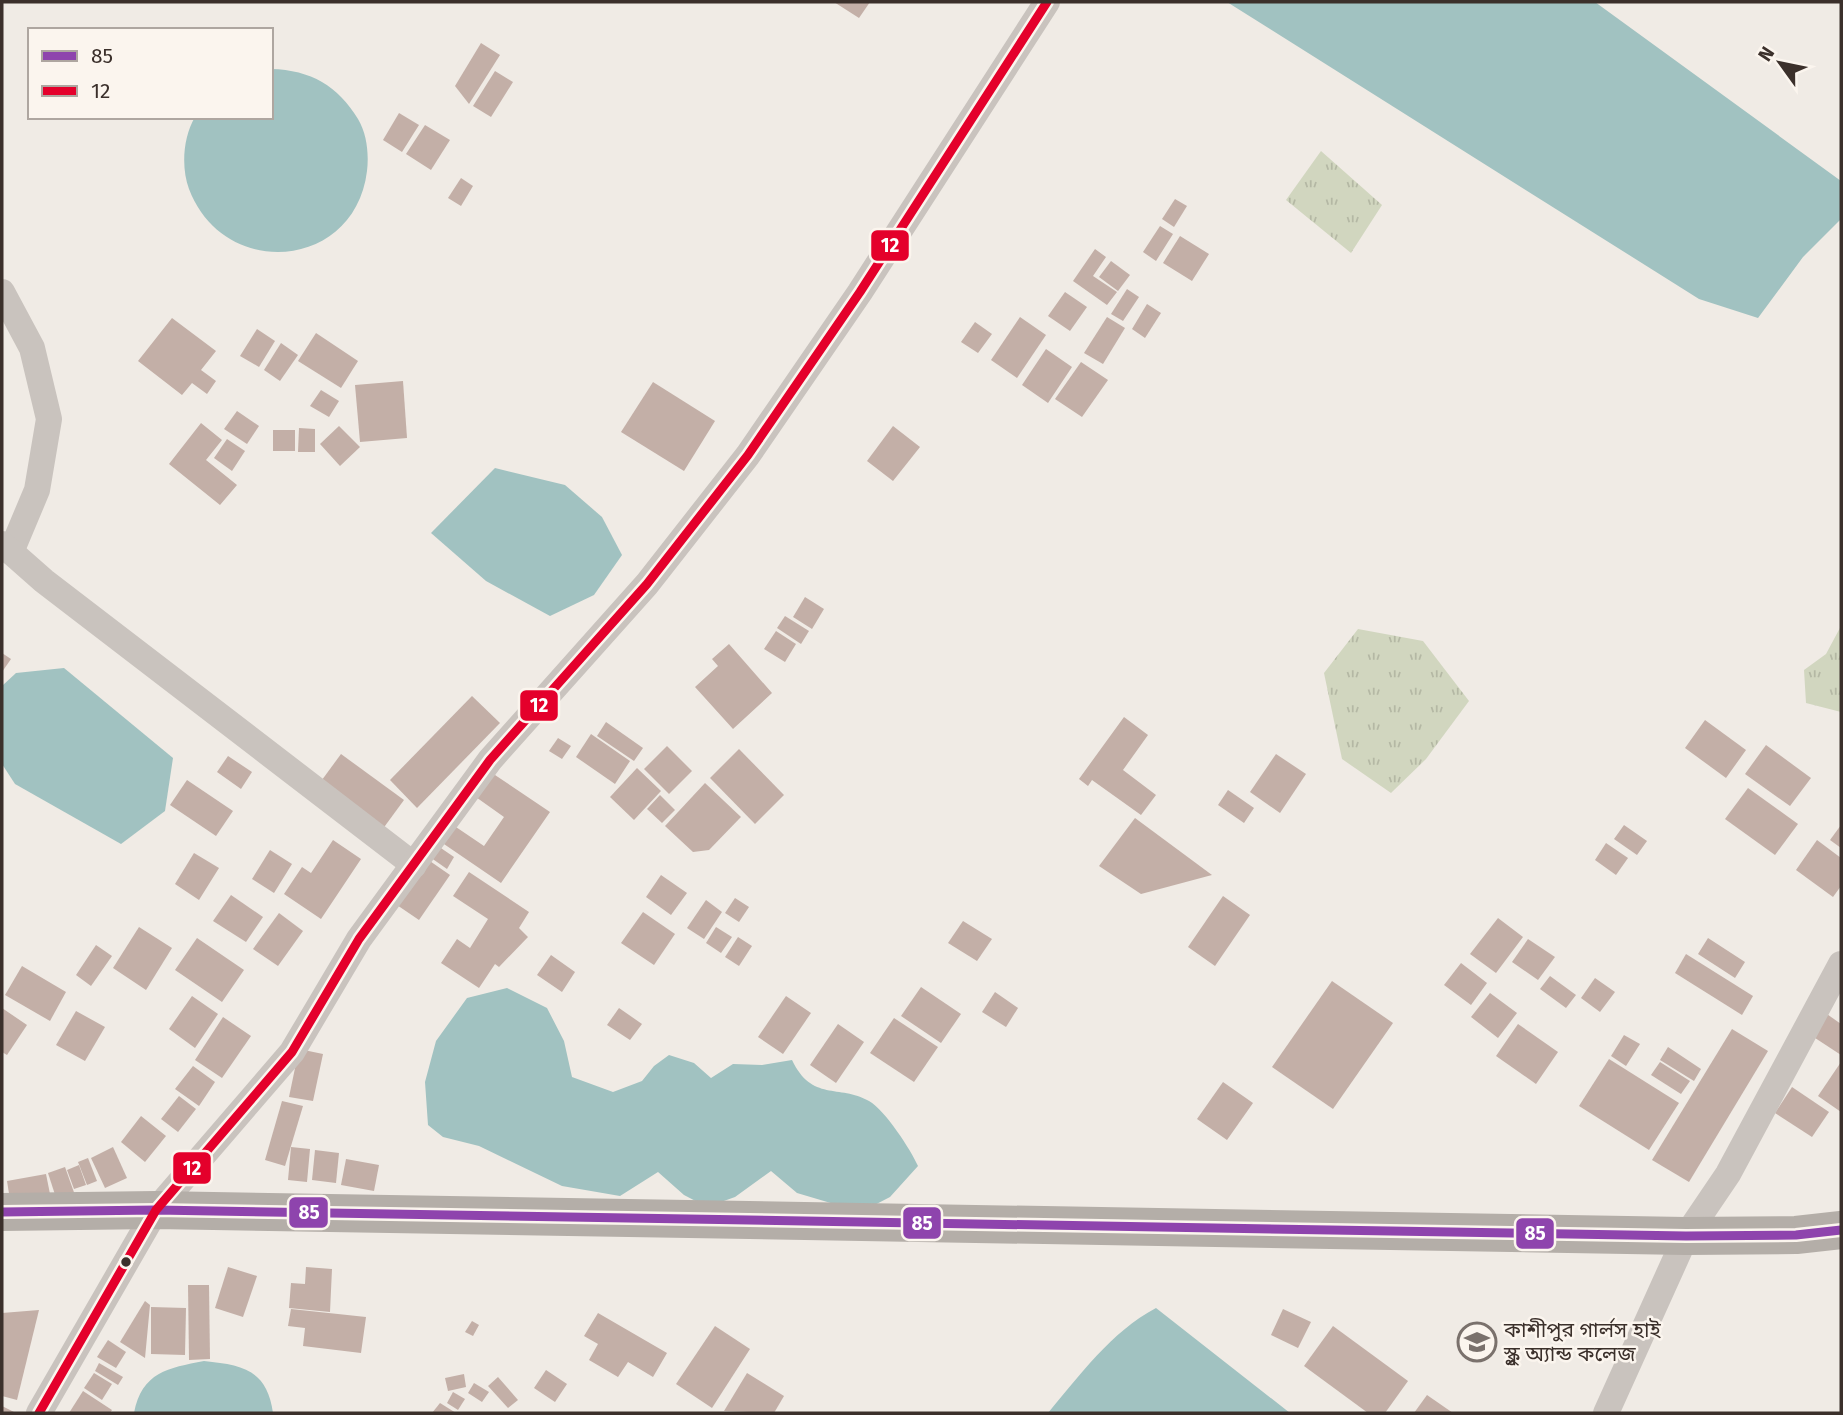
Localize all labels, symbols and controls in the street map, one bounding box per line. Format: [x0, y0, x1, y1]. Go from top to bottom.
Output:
legend [28, 28, 273, 119]
north arrow [1745, 28, 1815, 98]
text: N [1753, 42, 1779, 66]
text: 85 [91, 43, 113, 69]
text: 12 [91, 78, 111, 104]
line badge: 12 [870, 229, 910, 262]
text: 12 [881, 234, 899, 257]
line badge: 12 [519, 689, 559, 722]
text: 12 [530, 694, 548, 717]
line badge: 12 [172, 1151, 212, 1185]
text: 12 [183, 1157, 201, 1180]
line badge: 85 [288, 1196, 329, 1229]
text: 85 [298, 1201, 320, 1224]
line badge: 85 [902, 1206, 942, 1240]
text: 85 [911, 1212, 933, 1235]
line badge: 85 [1515, 1217, 1555, 1250]
text: 85 [1524, 1222, 1546, 1245]
unlabelled marker [119, 1255, 133, 1269]
place label: কাশীপুর গার্লস হাই স্কুল অ্যান্ড কলেজ [1503, 1317, 1661, 1367]
school or university icon: কাশীপুর গার্লস হাই স্কুল অ্যান্ড কলেজ [1456, 1321, 1498, 1363]

